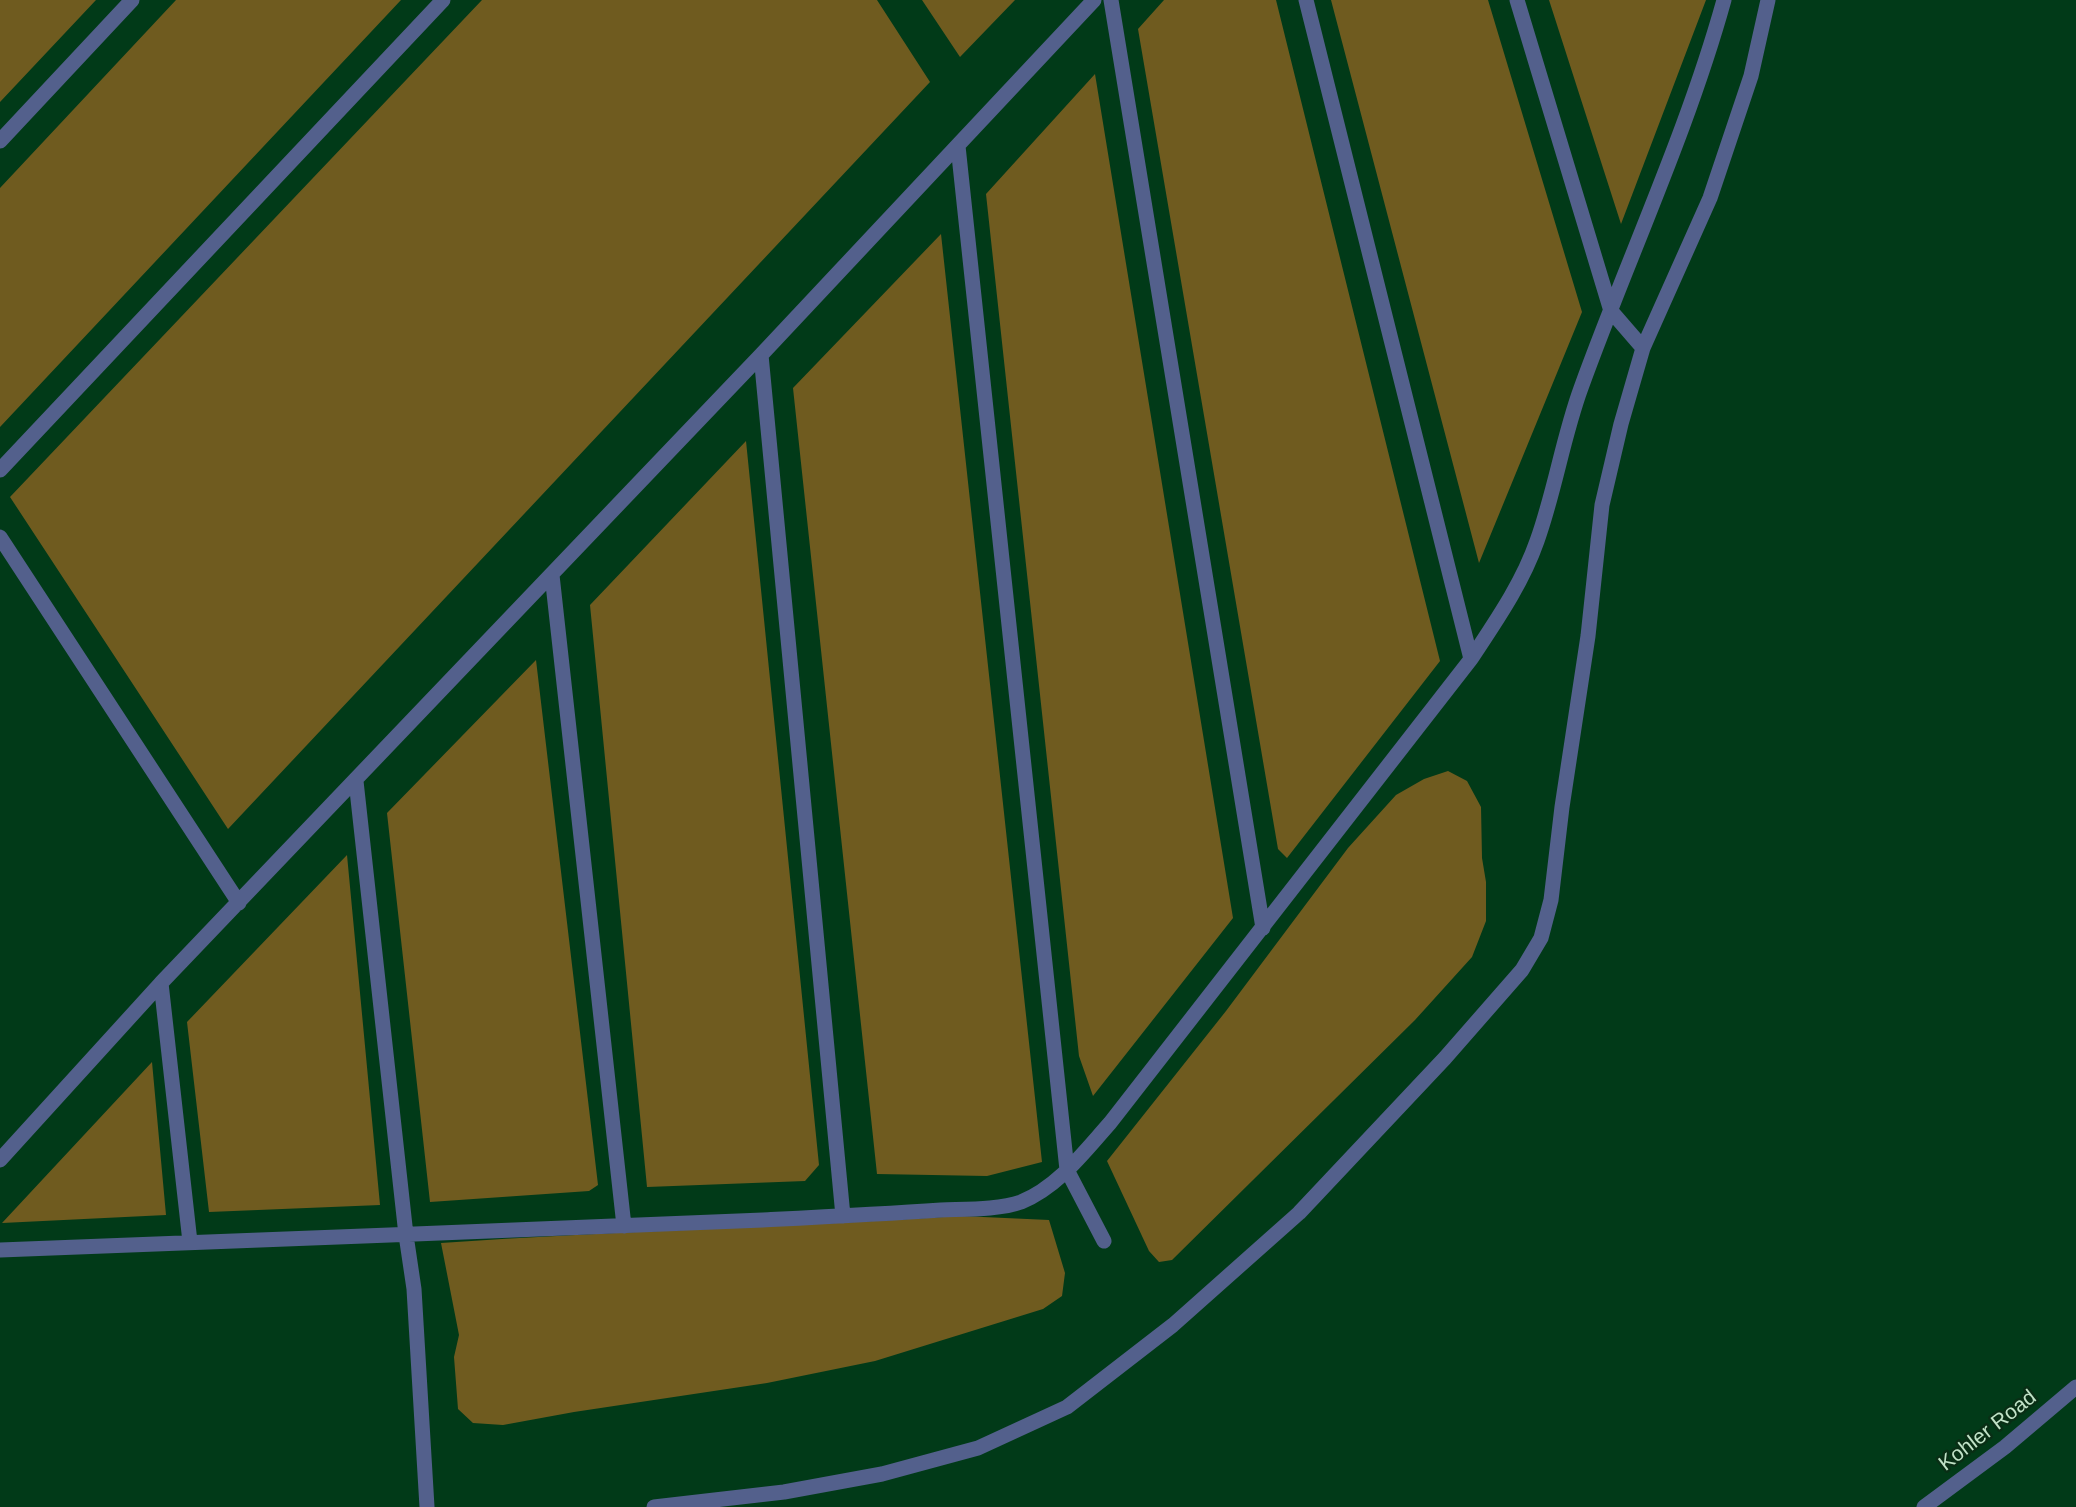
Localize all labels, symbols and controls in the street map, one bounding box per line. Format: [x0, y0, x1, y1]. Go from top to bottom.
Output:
street label: Kohler Road [1934, 1385, 2042, 1477]

